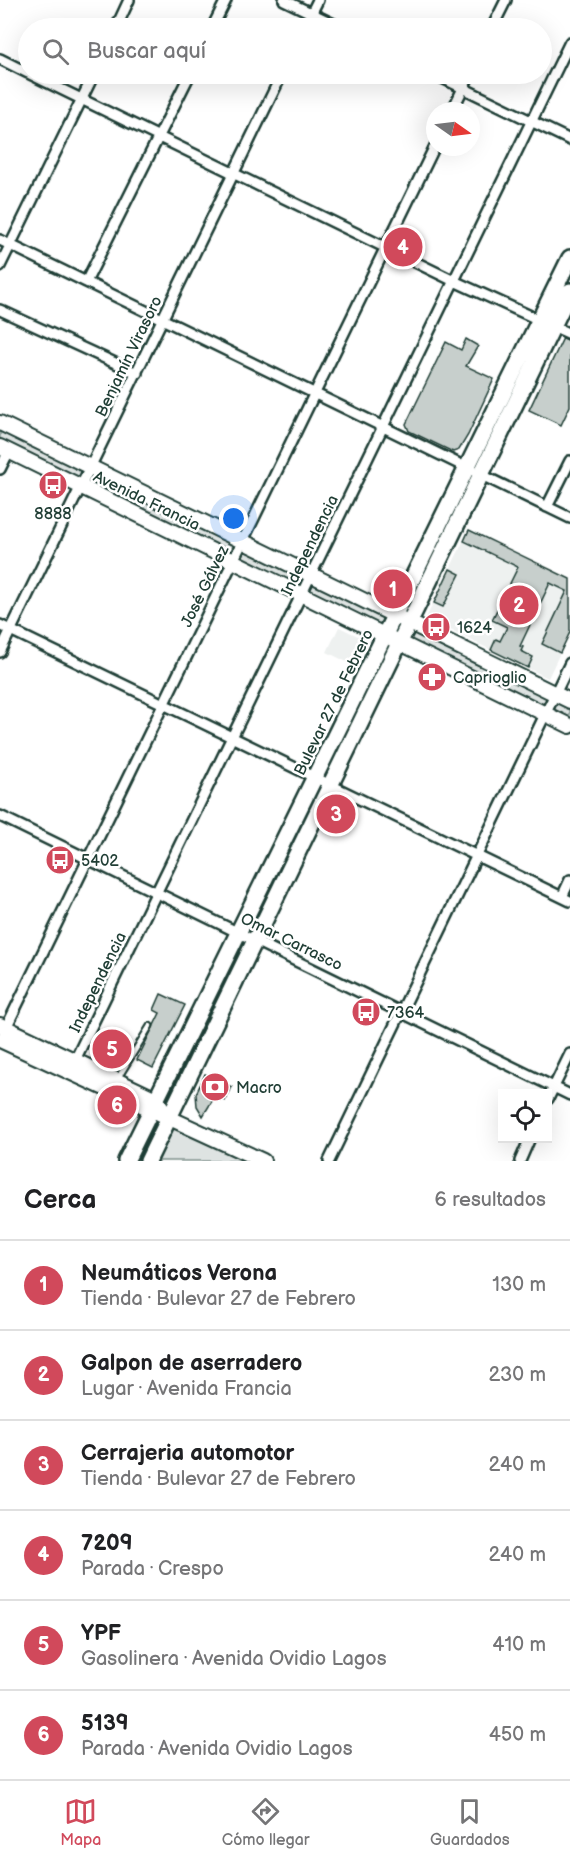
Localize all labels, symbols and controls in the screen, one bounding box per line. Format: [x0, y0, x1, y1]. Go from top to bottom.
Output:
search box [18, 18, 552, 84]
icon: search [39, 35, 72, 68]
text: Buscar aquí [87, 38, 206, 65]
north arrow [426, 102, 480, 156]
pin: 4 [384, 224, 422, 270]
street label: Benjamín Virasoro [92, 293, 167, 420]
street label: Avenida Francia [90, 467, 203, 535]
bus stop icon: 8888 [37, 469, 69, 501]
street label: Independencia [278, 492, 343, 599]
your location [219, 504, 248, 533]
place label: 8888 [34, 505, 72, 524]
street label: José Gálvez [177, 543, 233, 630]
pin: 1 [374, 566, 412, 612]
pin: 2 [500, 582, 538, 628]
bus stop icon: 1624 [420, 611, 452, 643]
place label: 1624 [457, 619, 492, 638]
street label: Bulevar 27 de Febrero [291, 627, 378, 779]
pharmacy icon: Caprioglio [416, 661, 448, 693]
place label: Caprioglio [453, 669, 527, 688]
pin: 3 [316, 792, 356, 836]
bus stop icon: 5402 [44, 844, 76, 876]
place label: 5402 [81, 852, 119, 871]
street label: Omar Carrasco [237, 910, 345, 975]
street label: Independencia [66, 929, 131, 1036]
bus stop icon: 7364 [350, 996, 382, 1028]
place label: 7364 [387, 1004, 424, 1023]
pin: 5 [92, 1026, 132, 1072]
bank icon: Macro [199, 1071, 231, 1103]
place label: Macro [236, 1079, 282, 1098]
pin: 6 [98, 1082, 136, 1128]
map controls [498, 1089, 552, 1143]
button: locate [498, 1089, 552, 1143]
text: Cerca [24, 1185, 96, 1216]
text: 6 resultados [435, 1188, 546, 1212]
text: Neumáticos Verona [81, 1260, 277, 1287]
text: 1 [39, 1273, 48, 1297]
text: 130 m [492, 1273, 546, 1297]
text: Tienda · Bulevar 27 de Febrero [81, 1287, 356, 1311]
text: Galpon de aserradero [81, 1350, 302, 1377]
text: 2 [38, 1363, 49, 1387]
text: 230 m [489, 1363, 546, 1387]
text: Lugar · Avenida Francia [81, 1377, 292, 1401]
text: Cerrajeria automotor [81, 1440, 294, 1467]
text: 3 [38, 1453, 49, 1477]
text: 240 m [489, 1453, 546, 1477]
text: Tienda · Bulevar 27 de Febrero [81, 1467, 356, 1491]
text: 7209 [81, 1530, 133, 1557]
text: 4 [38, 1543, 49, 1567]
text: 240 m [489, 1543, 546, 1567]
text: Parada · Crespo [81, 1557, 224, 1581]
text: YPF [81, 1620, 121, 1647]
text: 5 [38, 1633, 49, 1657]
text: 410 m [492, 1633, 546, 1657]
text: Gasolinera · Avenida Ovidio Lagos [81, 1647, 387, 1671]
text: 5139 [81, 1710, 129, 1737]
text: 6 [37, 1723, 50, 1747]
text: 450 m [489, 1723, 546, 1747]
text: Parada · Avenida Ovidio Lagos [81, 1737, 353, 1761]
tab: Mapa [60, 1795, 101, 1850]
tab: Cómo llegar [222, 1795, 310, 1850]
tab: Guardados [430, 1795, 510, 1850]

